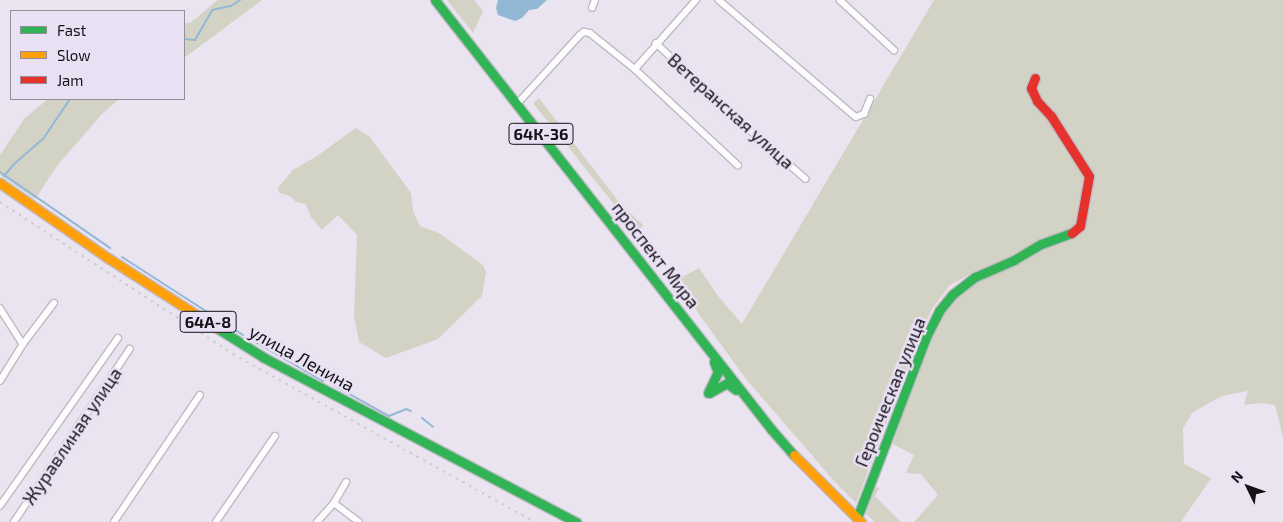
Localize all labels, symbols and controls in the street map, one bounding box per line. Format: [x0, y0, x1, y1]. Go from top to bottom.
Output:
legend [10, 10, 185, 100]
text: Fast [57, 21, 86, 39]
text: Slow [57, 46, 91, 64]
street label: Ветеранская улица [663, 49, 799, 173]
text: Jam [57, 71, 83, 89]
road number: 64К-36 [508, 120, 574, 148]
street label: проспект Мира [608, 197, 704, 313]
road number: 64А-8 [179, 308, 237, 336]
street label: Героическая улица [850, 314, 930, 470]
street label: улица Ленина [246, 320, 358, 396]
street label: Журавлиная улица [18, 363, 126, 509]
north arrow [1223, 462, 1273, 512]
text: N [1227, 467, 1246, 486]

